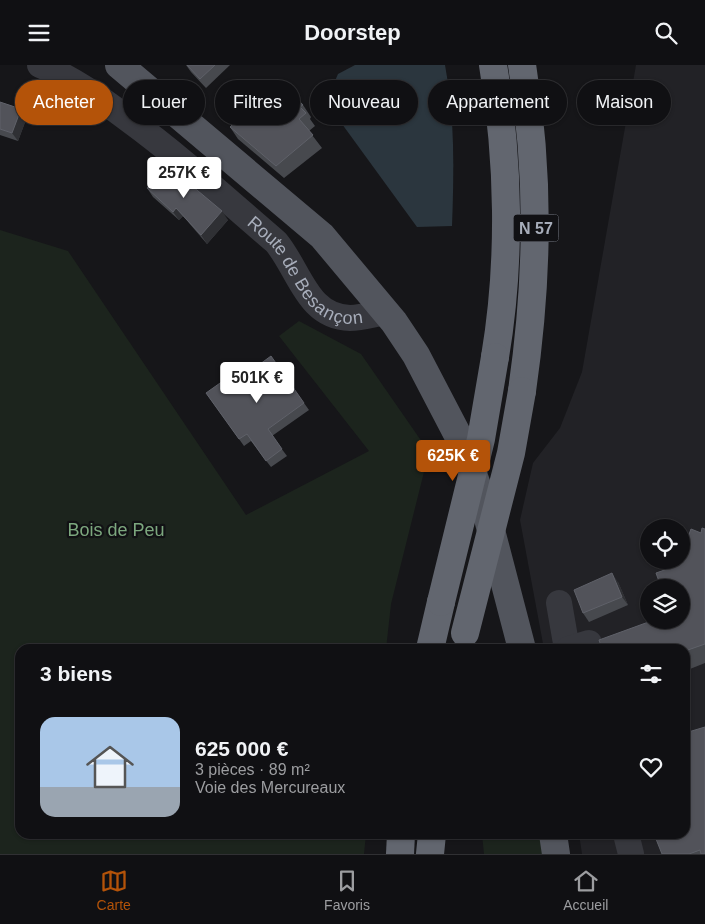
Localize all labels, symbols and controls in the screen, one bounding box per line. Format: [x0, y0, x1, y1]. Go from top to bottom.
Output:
icon: menu [25, 19, 53, 47]
icon: search [652, 19, 680, 47]
text: Doorstep [304, 20, 401, 45]
chip: Acheter [15, 80, 113, 125]
chip: Louer [123, 80, 205, 125]
chip: Filtres [215, 80, 300, 125]
chip: Nouveau [310, 80, 418, 125]
chip: Appartement [428, 80, 567, 125]
chip: Maison [577, 80, 671, 125]
pin: 257K € [143, 157, 225, 199]
text: 257K € [158, 164, 210, 181]
street label: Route de Besançon [244, 212, 364, 328]
road number: N 57 [514, 215, 558, 242]
pin: 501K € [216, 361, 298, 404]
text: 501K € [231, 369, 283, 386]
pin: 625K € [412, 439, 494, 482]
text: 625K € [427, 447, 479, 464]
map controls [640, 519, 690, 629]
button: locate [640, 519, 690, 569]
park label: Bois de Peu [67, 520, 165, 540]
button: layers [640, 579, 690, 629]
icon: filters [637, 660, 665, 688]
text: 3 biens [40, 662, 112, 685]
icon: home [80, 737, 140, 797]
text: 625 000 € [195, 737, 288, 760]
icon: heart [637, 753, 665, 781]
text: 3 pièces · 89 m² [195, 761, 310, 778]
text: Voie des Mercureaux [195, 779, 345, 796]
tab: Carte [97, 867, 131, 913]
tab: Favoris [324, 867, 370, 913]
tab: Accueil [563, 867, 608, 913]

